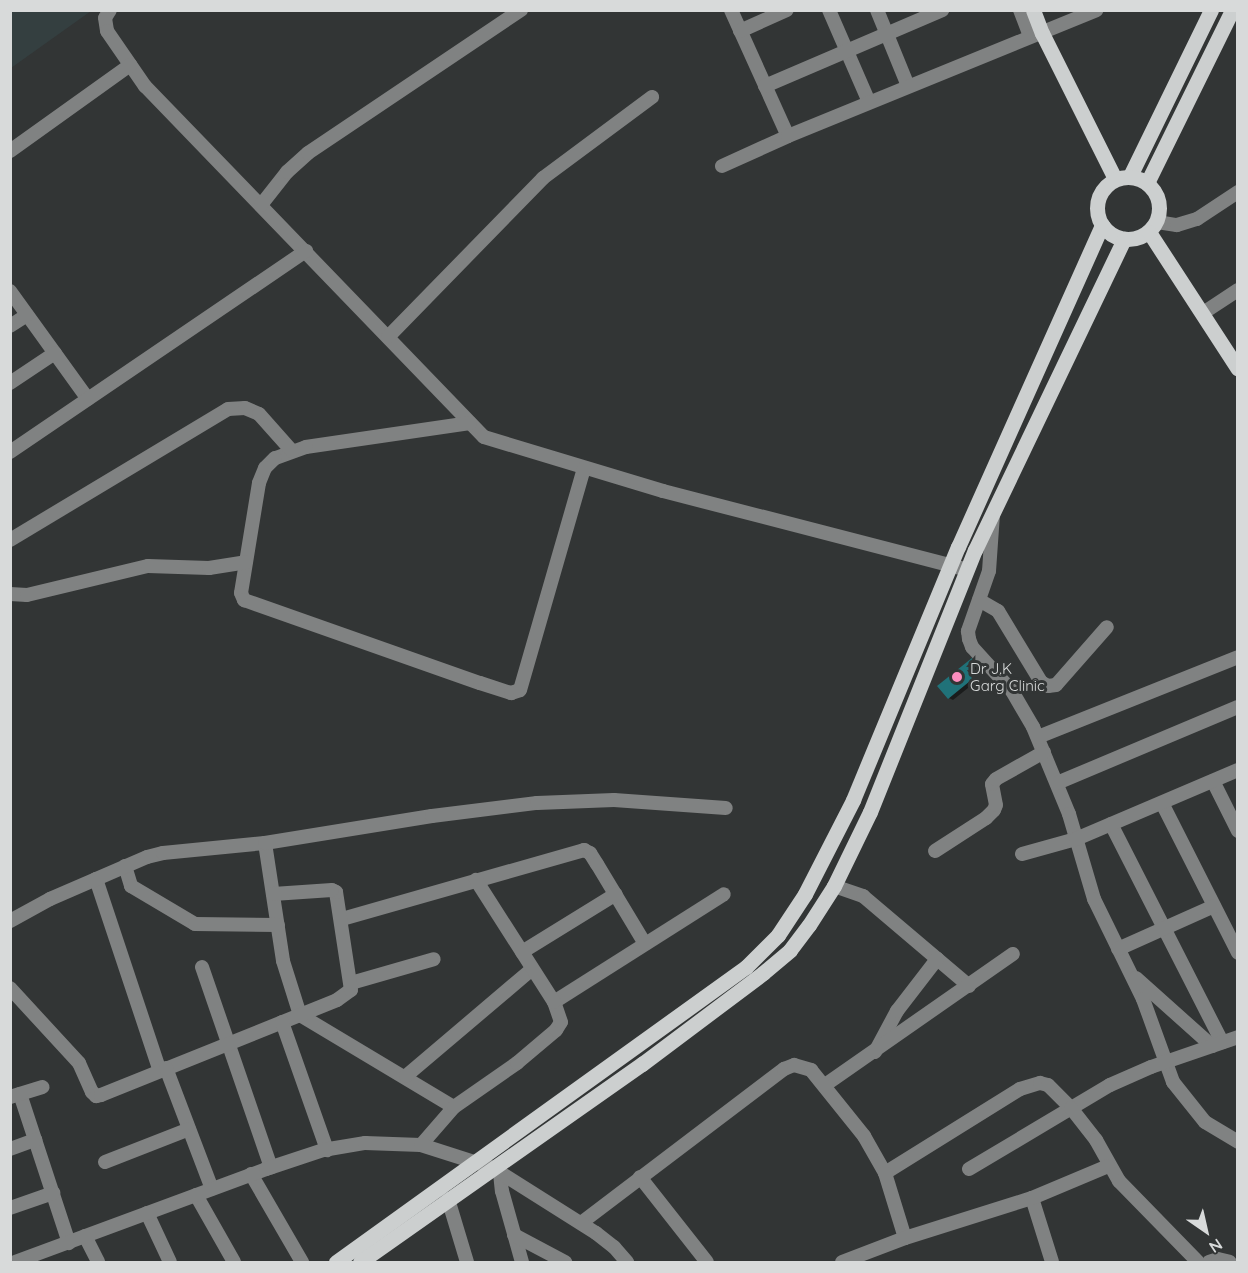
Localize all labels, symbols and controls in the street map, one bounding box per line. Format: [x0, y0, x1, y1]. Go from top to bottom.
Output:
place label: Dr J.K Garg Clinic [970, 659, 1045, 694]
marker: Dr J.K Garg Clinic [948, 668, 966, 686]
north arrow [1176, 1201, 1236, 1261]
text: N [1206, 1234, 1227, 1257]

